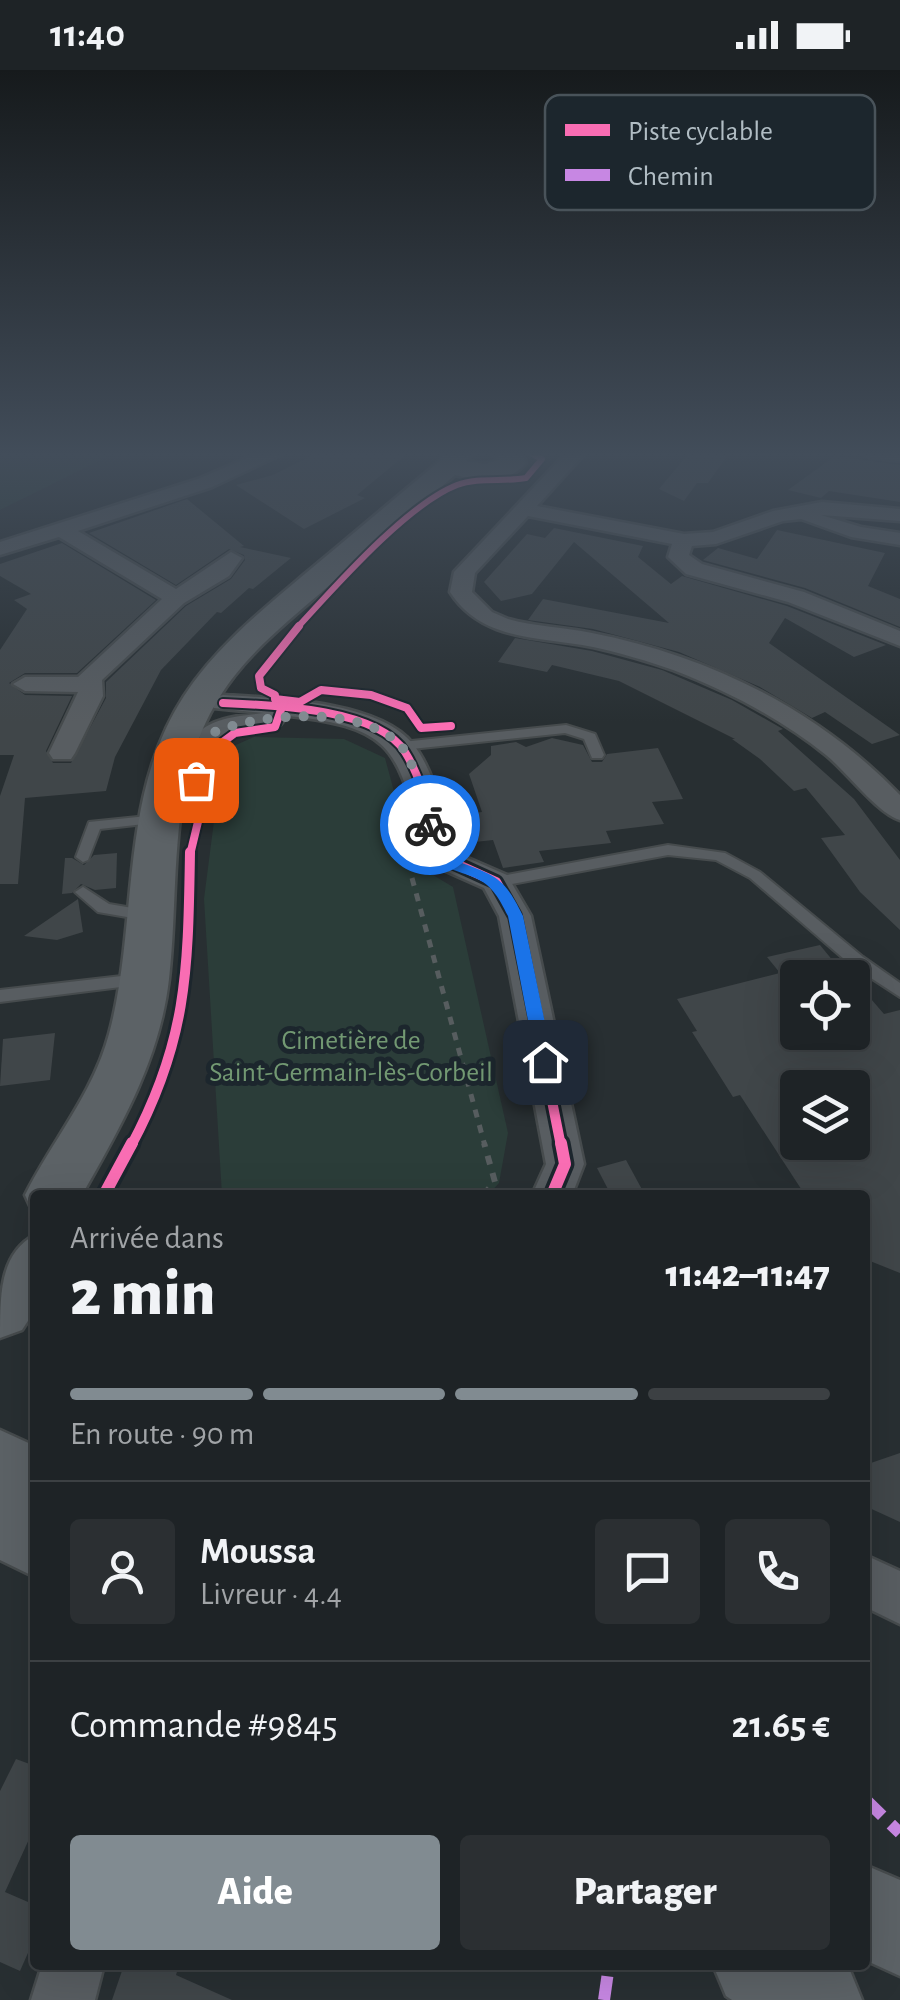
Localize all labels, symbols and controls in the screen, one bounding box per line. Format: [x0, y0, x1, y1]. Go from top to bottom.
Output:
text: 11:40 [50, 16, 125, 54]
legend [545, 95, 875, 210]
text: Piste cyclable [628, 118, 773, 146]
text: Chemin [628, 163, 714, 191]
pin [154, 738, 239, 823]
icon: bag [169, 753, 224, 808]
courier [380, 775, 480, 875]
icon: bike [403, 798, 458, 853]
map controls [780, 960, 870, 1160]
button: locate [780, 960, 870, 1050]
pin [503, 1020, 588, 1105]
park label: Cimetière de Saint-Germain-lès-Corbeil [209, 1027, 493, 1087]
icon: home [518, 1035, 573, 1090]
button: layers [780, 1070, 870, 1160]
text: Arrivée dans [70, 1222, 224, 1254]
text: 11:42–11:47 [666, 1256, 830, 1294]
text: 2 min [70, 1262, 216, 1327]
text: En route · 90 m [70, 1418, 254, 1450]
button: person [70, 1519, 175, 1624]
button: chat [595, 1519, 700, 1624]
button: phone [725, 1519, 830, 1624]
text: Moussa [200, 1533, 316, 1571]
text: Livreur · 4.4 [200, 1578, 342, 1610]
text: Commande #9845 [70, 1707, 338, 1745]
text: 21.65 € [731, 1707, 830, 1745]
button: Aide [70, 1835, 440, 1950]
button: Partager [460, 1835, 830, 1950]

